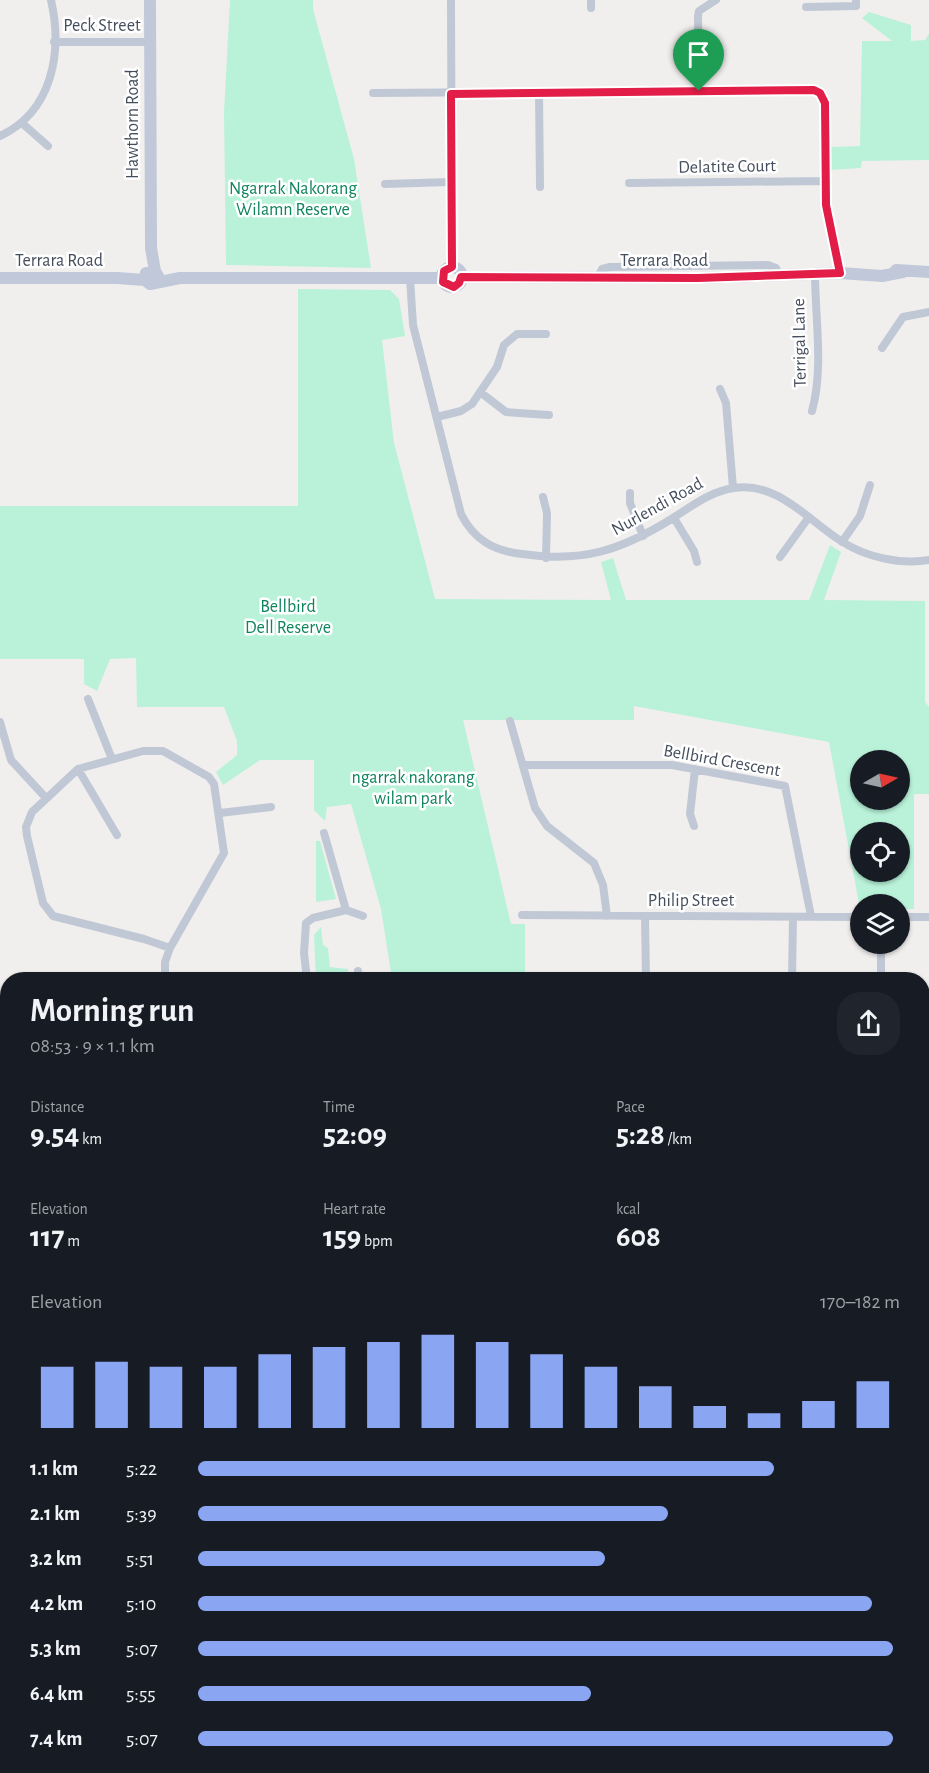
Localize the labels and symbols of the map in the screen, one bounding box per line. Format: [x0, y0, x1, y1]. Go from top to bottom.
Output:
street label: Peck Street [63, 17, 141, 35]
pin [673, 29, 724, 91]
street label: Hawthorn Road [124, 69, 142, 179]
street label: Delatite Court [678, 157, 776, 177]
park label: Ngarrak Nakorang Wilamn Reserve [229, 180, 357, 219]
street label: Terrara Road [15, 252, 103, 270]
street label: Terrara Road [620, 252, 708, 270]
street label: Terrigal Lane [790, 298, 810, 388]
street label: Nurlendi Road [609, 474, 706, 539]
park label: Bellbird Dell Reserve [245, 598, 331, 637]
street label: Bellbird Crescent [662, 742, 782, 780]
north arrow [850, 750, 910, 810]
park label: ngarrak nakorang wilam park [352, 769, 475, 808]
street label: Philip Street [648, 892, 734, 910]

